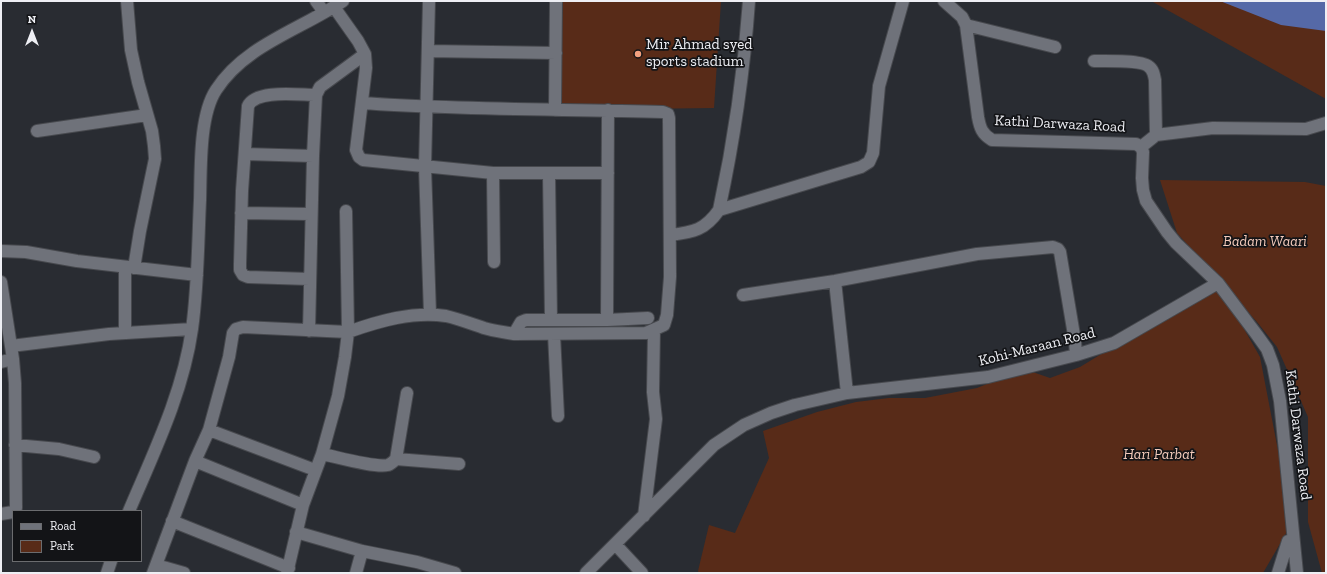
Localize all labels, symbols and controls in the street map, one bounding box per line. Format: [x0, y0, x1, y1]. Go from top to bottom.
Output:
north arrow [12, 12, 52, 52]
text: N [28, 13, 36, 26]
place label: Mir Ahmad syed sports stadium [646, 36, 752, 71]
marker: Mir Ahmad syed sports stadium [633, 49, 643, 59]
street label: Kathi Darwaza Road [994, 112, 1126, 136]
park label: Badam Waari [1223, 233, 1307, 251]
street label: Kohi-Maraan Road [977, 324, 1097, 370]
street label: Kathi Darwaza Road [1281, 369, 1315, 501]
park label: Hari Parbat [1123, 446, 1195, 464]
legend [12, 510, 142, 562]
text: Road [50, 519, 76, 533]
text: Park [50, 539, 74, 553]

